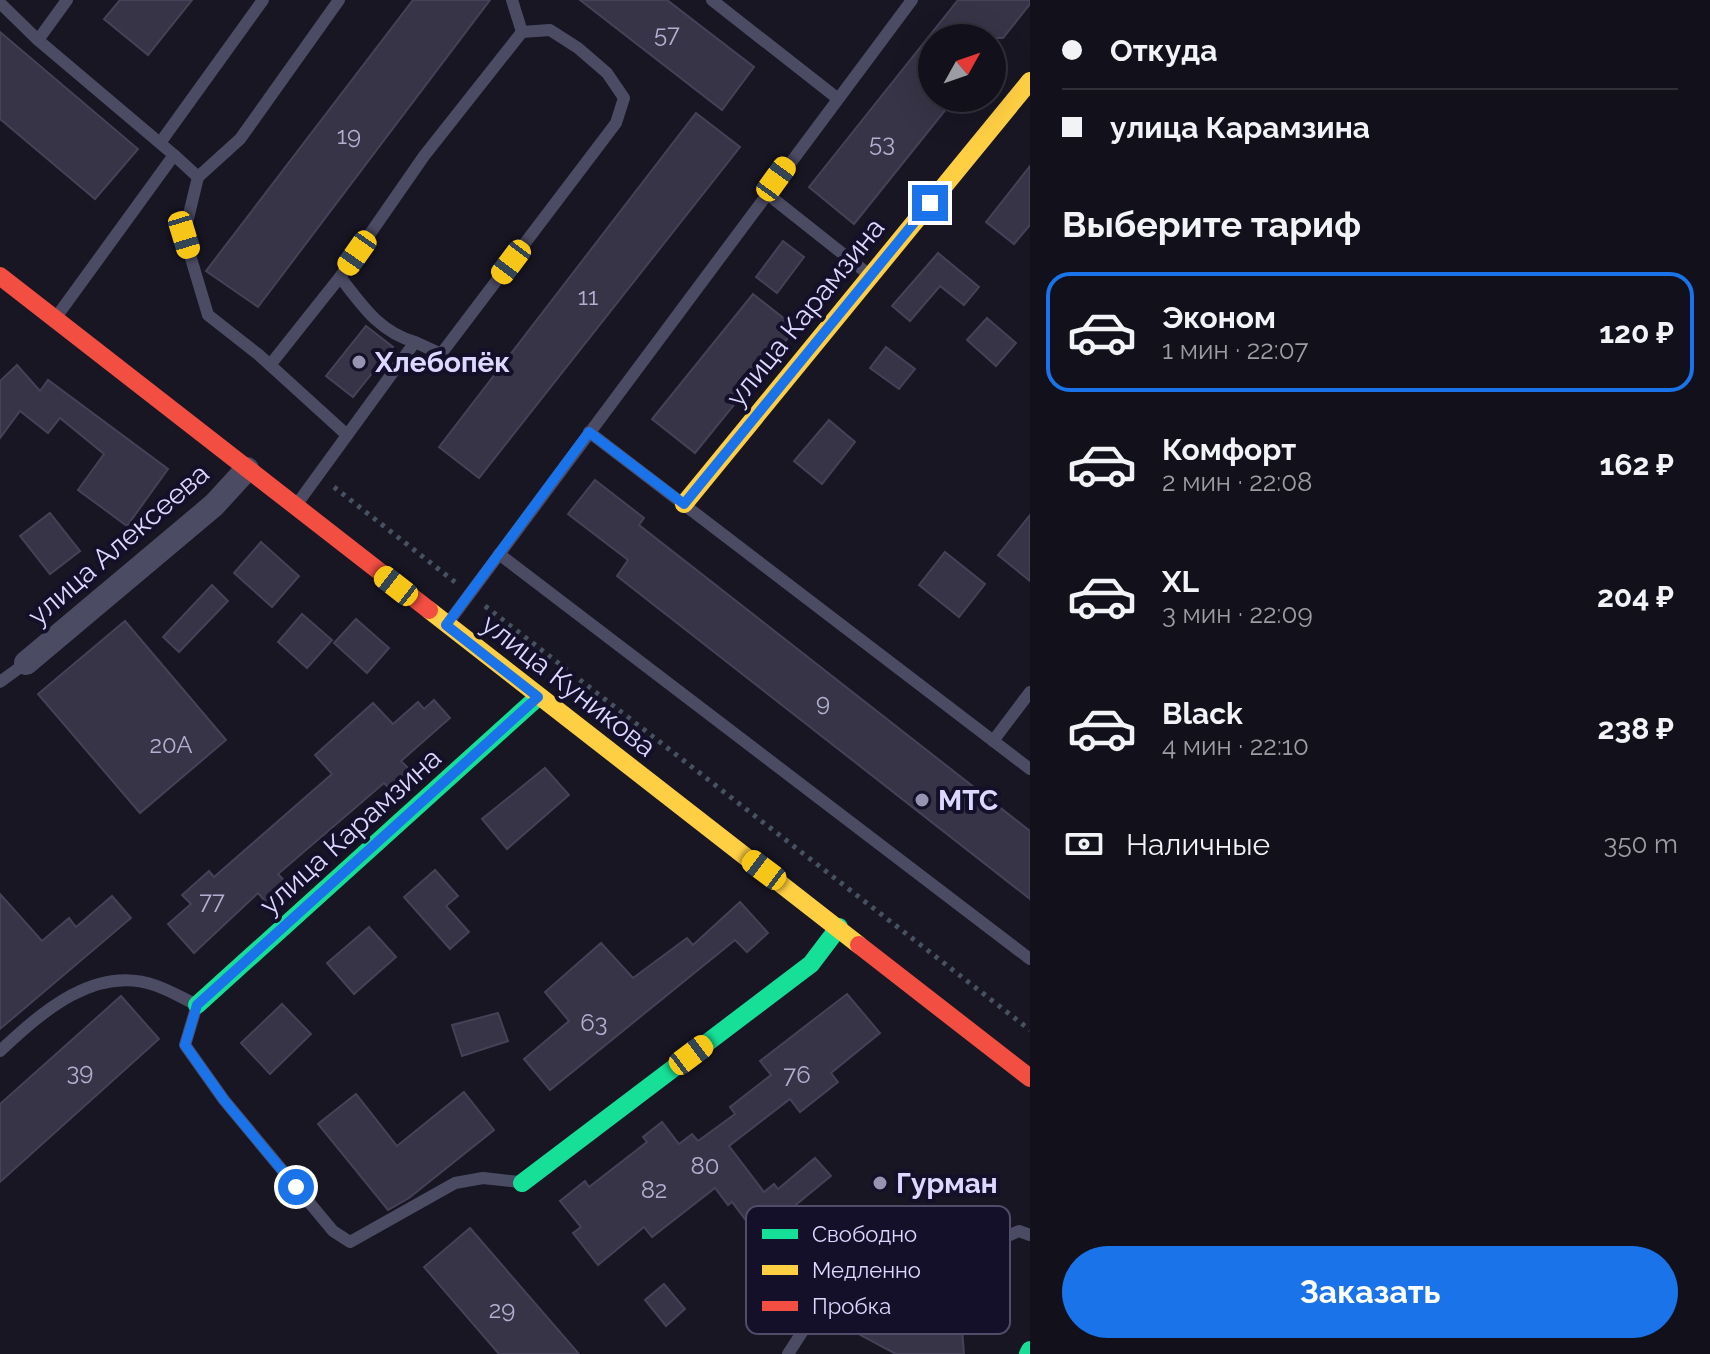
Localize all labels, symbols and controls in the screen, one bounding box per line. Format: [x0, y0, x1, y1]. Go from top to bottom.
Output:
house number: 57 [654, 19, 680, 48]
north arrow [918, 24, 1006, 112]
map controls [918, 24, 1006, 112]
text: Откуда [1110, 33, 1217, 68]
text: улица Карамзина [1110, 110, 1370, 145]
house number: 19 [337, 121, 361, 150]
house number: 53 [869, 128, 895, 157]
car [752, 153, 800, 205]
route end [912, 185, 948, 221]
text: Выберите тариф [1062, 203, 1361, 245]
car [166, 209, 202, 261]
street label: улица Карамзина [719, 212, 891, 413]
car [333, 226, 381, 280]
car [487, 236, 535, 288]
house number: 11 [578, 282, 598, 311]
icon: car [1066, 296, 1138, 368]
text: Эконом [1162, 300, 1276, 335]
text: 120 ₽ [1599, 315, 1674, 350]
text: 1 мин · 22:07 [1162, 335, 1308, 365]
place label: Хлебопёк [374, 346, 510, 379]
marker: Хлебопёк [350, 353, 368, 371]
icon: car [1066, 428, 1138, 500]
text: Комфорт [1162, 432, 1296, 467]
text: 162 ₽ [1599, 447, 1674, 482]
street label: улица Алексеева [21, 457, 216, 632]
text: 2 мин · 22:08 [1162, 467, 1313, 497]
icon: car [1066, 560, 1138, 632]
car [370, 562, 422, 610]
text: XL [1162, 564, 1199, 599]
text: 204 ₽ [1597, 579, 1674, 614]
text: 3 мин · 22:09 [1162, 599, 1313, 629]
street label: улица Куникова [475, 607, 662, 764]
house number: 9 [816, 688, 830, 717]
icon: car [1066, 692, 1138, 764]
text: Black [1162, 696, 1243, 731]
text: 238 ₽ [1598, 711, 1674, 746]
house number: 20А [150, 730, 192, 759]
text: 4 мин · 22:10 [1162, 731, 1309, 761]
street label: улица Карамзина [253, 741, 448, 921]
place label: МТС [938, 784, 998, 817]
marker: МТС [913, 791, 931, 809]
icon: cash [1062, 822, 1106, 866]
text: Наличные [1126, 827, 1270, 862]
text: 350 m [1604, 829, 1678, 859]
car [738, 846, 790, 894]
house number: 77 [199, 886, 225, 915]
house number: 63 [580, 1008, 608, 1037]
car [665, 1031, 717, 1079]
house number: 39 [67, 1057, 93, 1086]
house number: 76 [783, 1060, 811, 1089]
house number: 80 [691, 1151, 719, 1180]
place label: Гурман [896, 1167, 998, 1200]
route start [278, 1169, 314, 1205]
marker: Гурман [871, 1174, 889, 1192]
house number: 82 [641, 1175, 667, 1204]
legend [746, 1206, 1010, 1334]
text: Свободно [812, 1221, 917, 1247]
button: Заказать [1062, 1246, 1678, 1338]
text: Медленно [812, 1257, 921, 1283]
text: Пробка [812, 1293, 891, 1319]
house number: 29 [489, 1295, 515, 1324]

